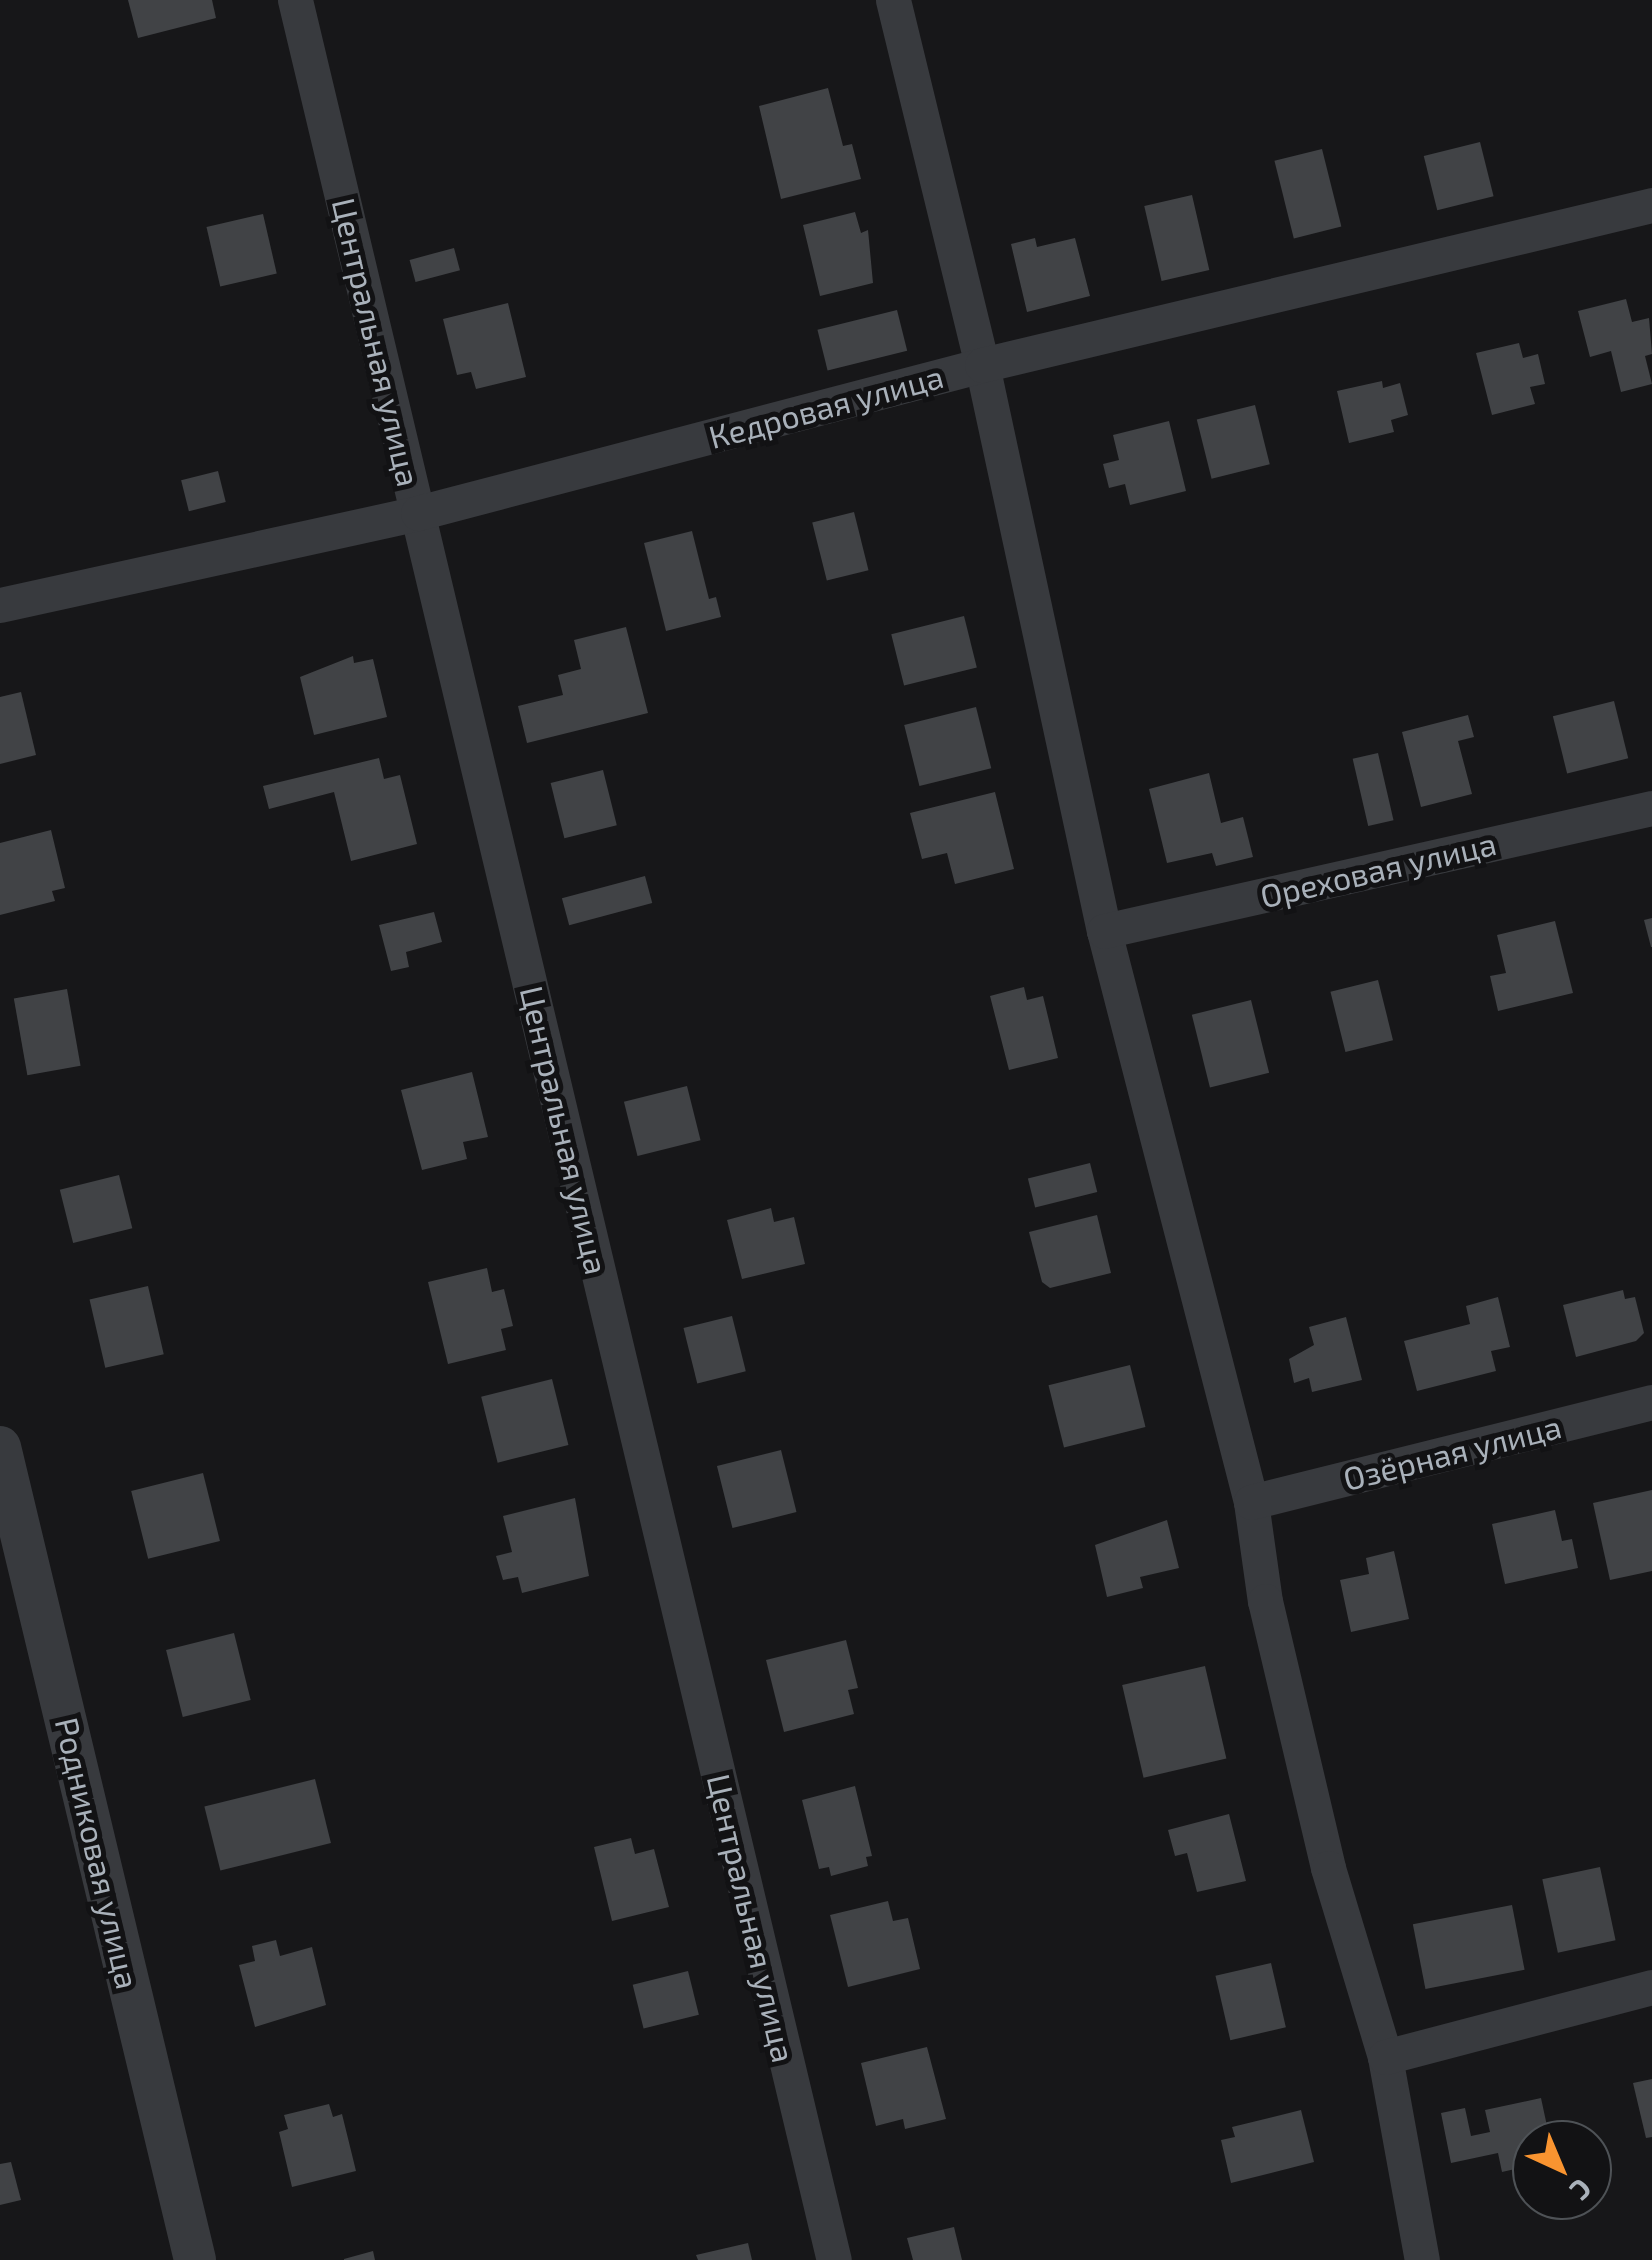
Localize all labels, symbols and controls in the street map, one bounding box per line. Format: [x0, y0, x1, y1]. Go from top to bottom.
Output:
street label: Центральная улица [325, 194, 429, 490]
street label: Кедровая улица [705, 356, 947, 456]
street label: Ореховая улица [1256, 823, 1500, 915]
street label: Центральная улица [513, 982, 617, 1278]
street label: Озёрная улица [1339, 1406, 1565, 1498]
street label: Родниковая улица [48, 1714, 148, 1992]
street label: Центральная улица [700, 1770, 804, 2066]
north arrow [1512, 2120, 1612, 2220]
text: С [1564, 2172, 1599, 2208]

